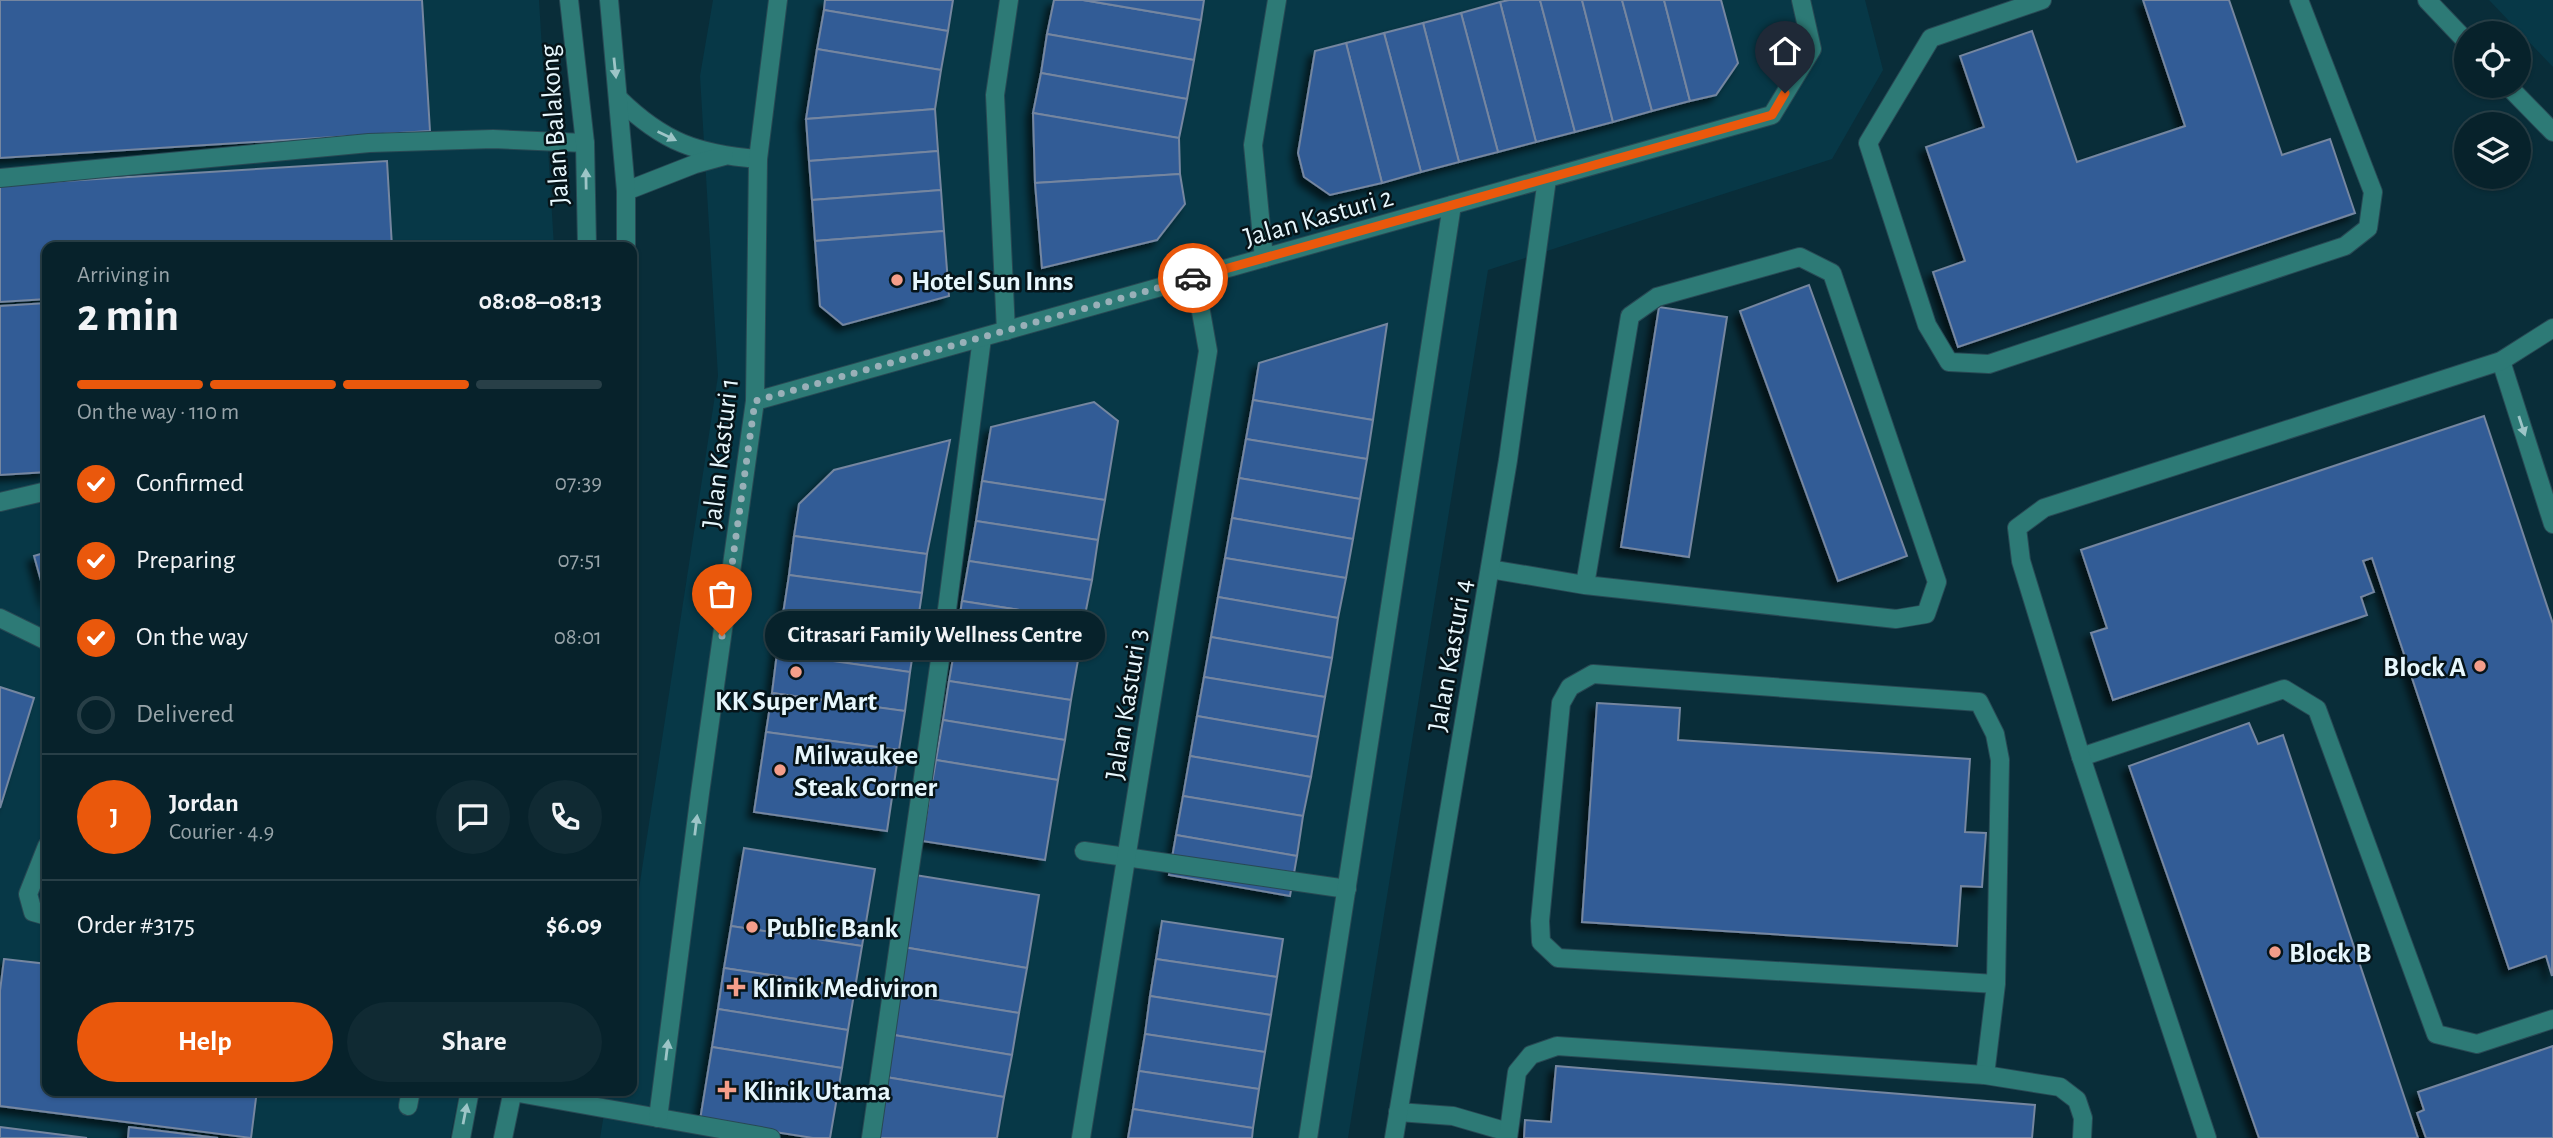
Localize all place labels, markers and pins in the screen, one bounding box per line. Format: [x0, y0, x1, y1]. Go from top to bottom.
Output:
pin [1755, 21, 1815, 93]
place label: Hotel Sun Inns [911, 268, 1073, 296]
marker: Hotel Sun Inns [889, 272, 905, 288]
pin [692, 564, 752, 636]
callout: Citrasari Family Wellness Centre [764, 612, 1104, 660]
place label: Block A [2383, 654, 2466, 682]
marker: Block A [2472, 658, 2488, 674]
marker: KK Super Mart [788, 664, 804, 680]
place label: KK Super Mart [715, 688, 877, 716]
place label: Milwaukee Steak Corner [794, 742, 937, 802]
marker: Milwaukee Steak Corner [772, 762, 788, 778]
place label: Public Bank [766, 915, 899, 943]
marker: Public Bank [744, 919, 760, 935]
place label: Block B [2289, 940, 2371, 968]
marker: Block B [2267, 944, 2283, 960]
place label: Klinik Mediviron [752, 975, 938, 1003]
marker: Klinik Mediviron [726, 977, 746, 997]
place label: Klinik Utama [743, 1078, 891, 1106]
marker: Klinik Utama [717, 1080, 737, 1100]

